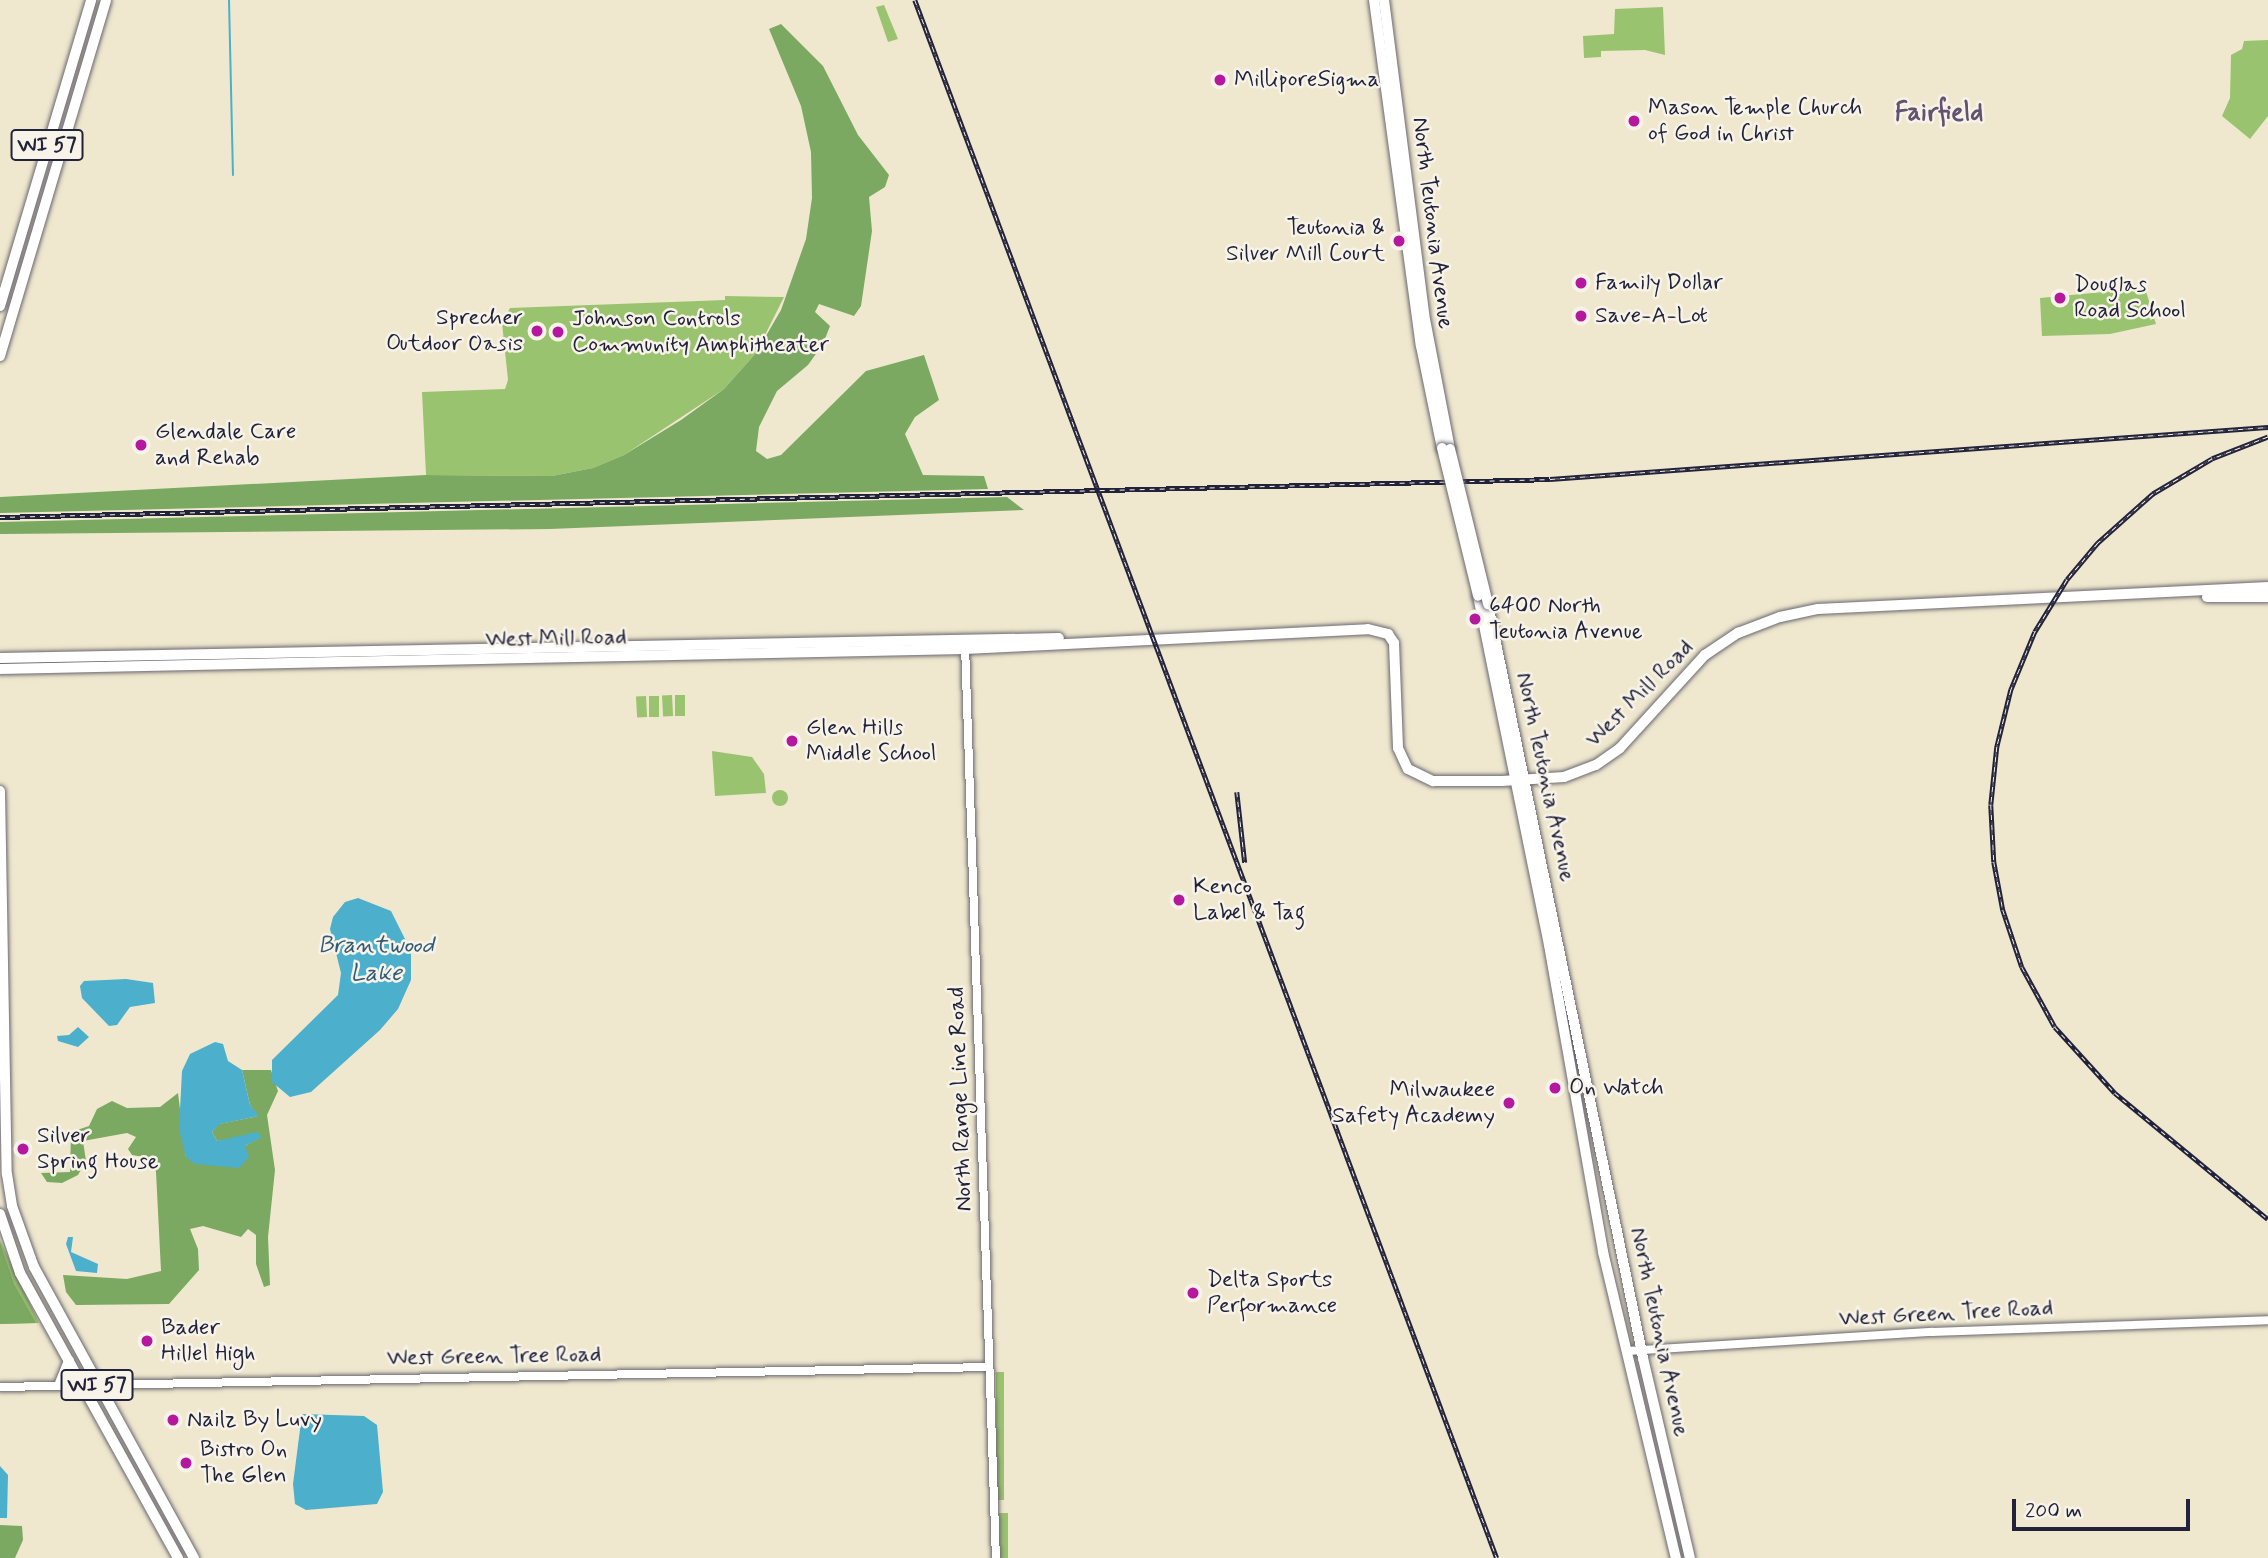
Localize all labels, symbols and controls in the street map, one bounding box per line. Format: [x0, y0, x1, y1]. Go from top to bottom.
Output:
place label: MilliporeSigma [1234, 66, 1379, 94]
marker: MilliporeSigma [1212, 72, 1228, 88]
place label: Mason Temple Church of God in Christ [1648, 94, 1871, 148]
district label: Fairfield [1895, 98, 1983, 130]
marker: Mason Temple Church of God in Christ [1626, 113, 1642, 129]
street label: North Teutonia Avenue [1405, 114, 1459, 332]
road number: WI 57 [10, 128, 84, 162]
place label: Teutonia & Silver Mill Court [1228, 214, 1385, 268]
marker: Teutonia & Silver Mill Court [1391, 233, 1407, 249]
place label: Family Dollar [1595, 269, 1724, 297]
place label: Douglas Road School [2074, 271, 2186, 325]
marker: Family Dollar [1573, 275, 1589, 291]
marker: Douglas Road School [2052, 290, 2068, 306]
place label: Save-A-Lot [1595, 302, 1708, 330]
place label: Sprecher Outdoor Oasis [388, 304, 523, 358]
place label: Johnson Controls Community Amphitheater [572, 305, 829, 359]
marker: Save-A-Lot [1573, 308, 1589, 324]
marker: Sprecher Outdoor Oasis [529, 323, 545, 339]
marker: Johnson Controls Community Amphitheater [550, 324, 566, 340]
place label: Glendale Care and Rehab [155, 418, 298, 472]
marker: Glendale Care and Rehab [133, 437, 149, 453]
place label: 6400 North Teutonia Avenue [1489, 592, 1646, 646]
marker: 6400 North Teutonia Avenue [1467, 611, 1483, 627]
street label: West Mill Road [485, 624, 627, 654]
street label: West Mill Road [1580, 634, 1700, 754]
street label: North Teutonia Avenue [1509, 668, 1581, 886]
place label: Glen Hills Middle School [806, 714, 937, 768]
marker: Glen Hills Middle School [784, 733, 800, 749]
place label: Kenco Label & Tag [1193, 873, 1305, 927]
marker: Kenco Label & Tag [1171, 892, 1187, 908]
water label: Brantwood Lake [318, 932, 434, 988]
street label: North Range Line Road [943, 988, 979, 1210]
place label: On Watch [1569, 1074, 1665, 1102]
place label: Milwaukee Safety Academy [1328, 1076, 1495, 1130]
marker: On Watch [1547, 1080, 1563, 1096]
marker: Milwaukee Safety Academy [1501, 1095, 1517, 1111]
place label: Silver Spring House [37, 1122, 159, 1176]
marker: Silver Spring House [15, 1141, 31, 1157]
street label: North Teutonia Avenue [1623, 1223, 1695, 1441]
place label: Delta Sports Performance [1207, 1266, 1337, 1320]
marker: Delta Sports Performance [1185, 1285, 1201, 1301]
street label: West Green Tree Road [1838, 1295, 2054, 1333]
place label: Bader Hillel High [161, 1314, 256, 1368]
marker: Bader Hillel High [139, 1333, 155, 1349]
street label: West Green Tree Road [386, 1341, 602, 1373]
road number: WI 57 [60, 1368, 134, 1402]
place label: Nailz By Luvy [187, 1406, 321, 1434]
marker: Nailz By Luvy [165, 1412, 181, 1428]
place label: Bistro On The Glen [200, 1436, 291, 1490]
marker: Bistro On The Glen [178, 1455, 194, 1471]
scale bar [2016, 1484, 2194, 1528]
text: 200 m [2025, 1497, 2082, 1525]

